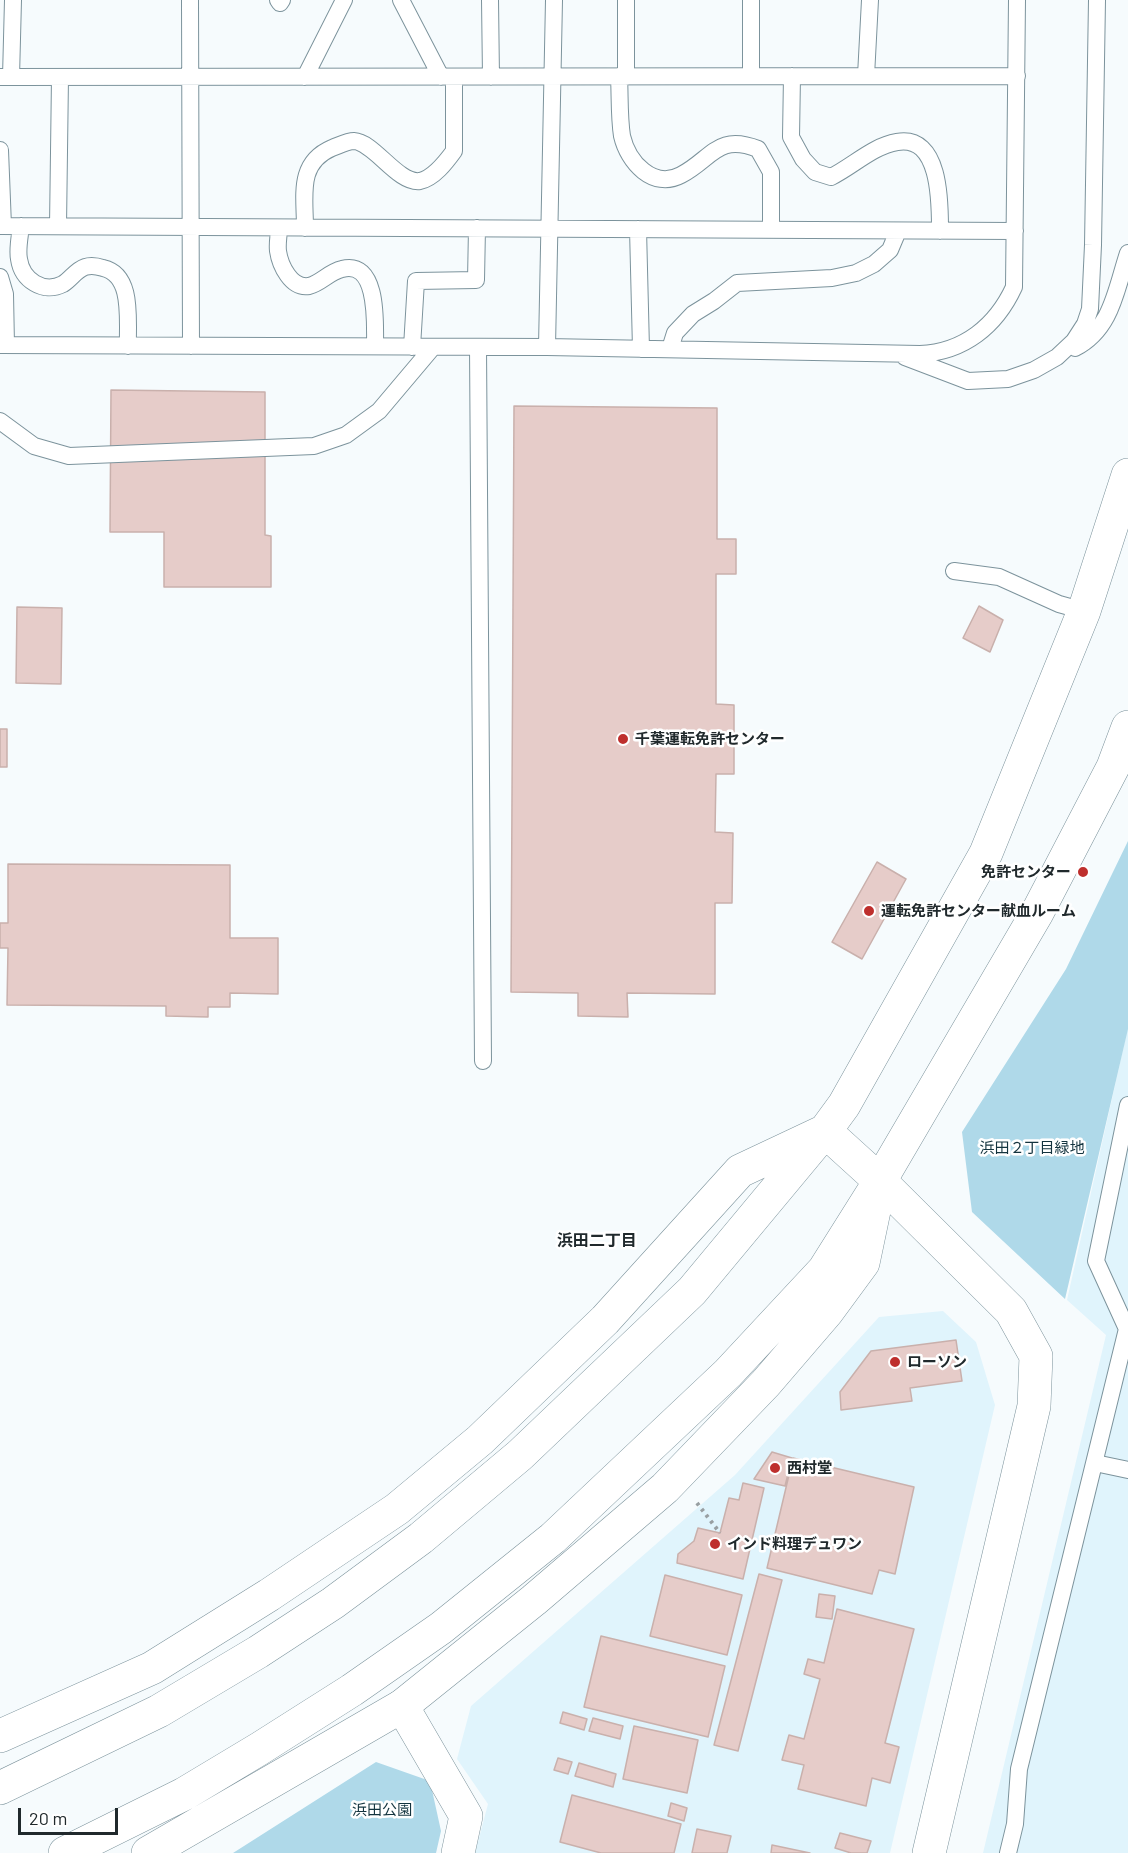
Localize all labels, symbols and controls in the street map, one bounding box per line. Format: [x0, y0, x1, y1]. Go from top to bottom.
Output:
place label: 千葉運転免許センター [635, 730, 785, 748]
marker: 千葉運転免許センター [616, 732, 630, 746]
place label: 免許センター [981, 863, 1071, 881]
marker: 免許センター [1076, 865, 1090, 879]
place label: 運転免許センター献血ルーム [881, 902, 1076, 920]
marker: 運転免許センター献血ルーム [862, 904, 876, 918]
park label: 浜田２丁目緑地 [980, 1139, 1084, 1157]
district label: 浜田二丁目 [557, 1231, 637, 1251]
place label: ローソン [907, 1353, 967, 1371]
marker: ローソン [888, 1355, 902, 1369]
place label: 西村堂 [787, 1459, 832, 1477]
marker: 西村堂 [768, 1461, 782, 1475]
place label: インド料理デュワン [727, 1535, 862, 1553]
marker: インド料理デュワン [708, 1537, 722, 1551]
scale bar [21, 1796, 122, 1834]
park label: 浜田公園 [352, 1801, 412, 1819]
text: 20 m [29, 1807, 67, 1829]

